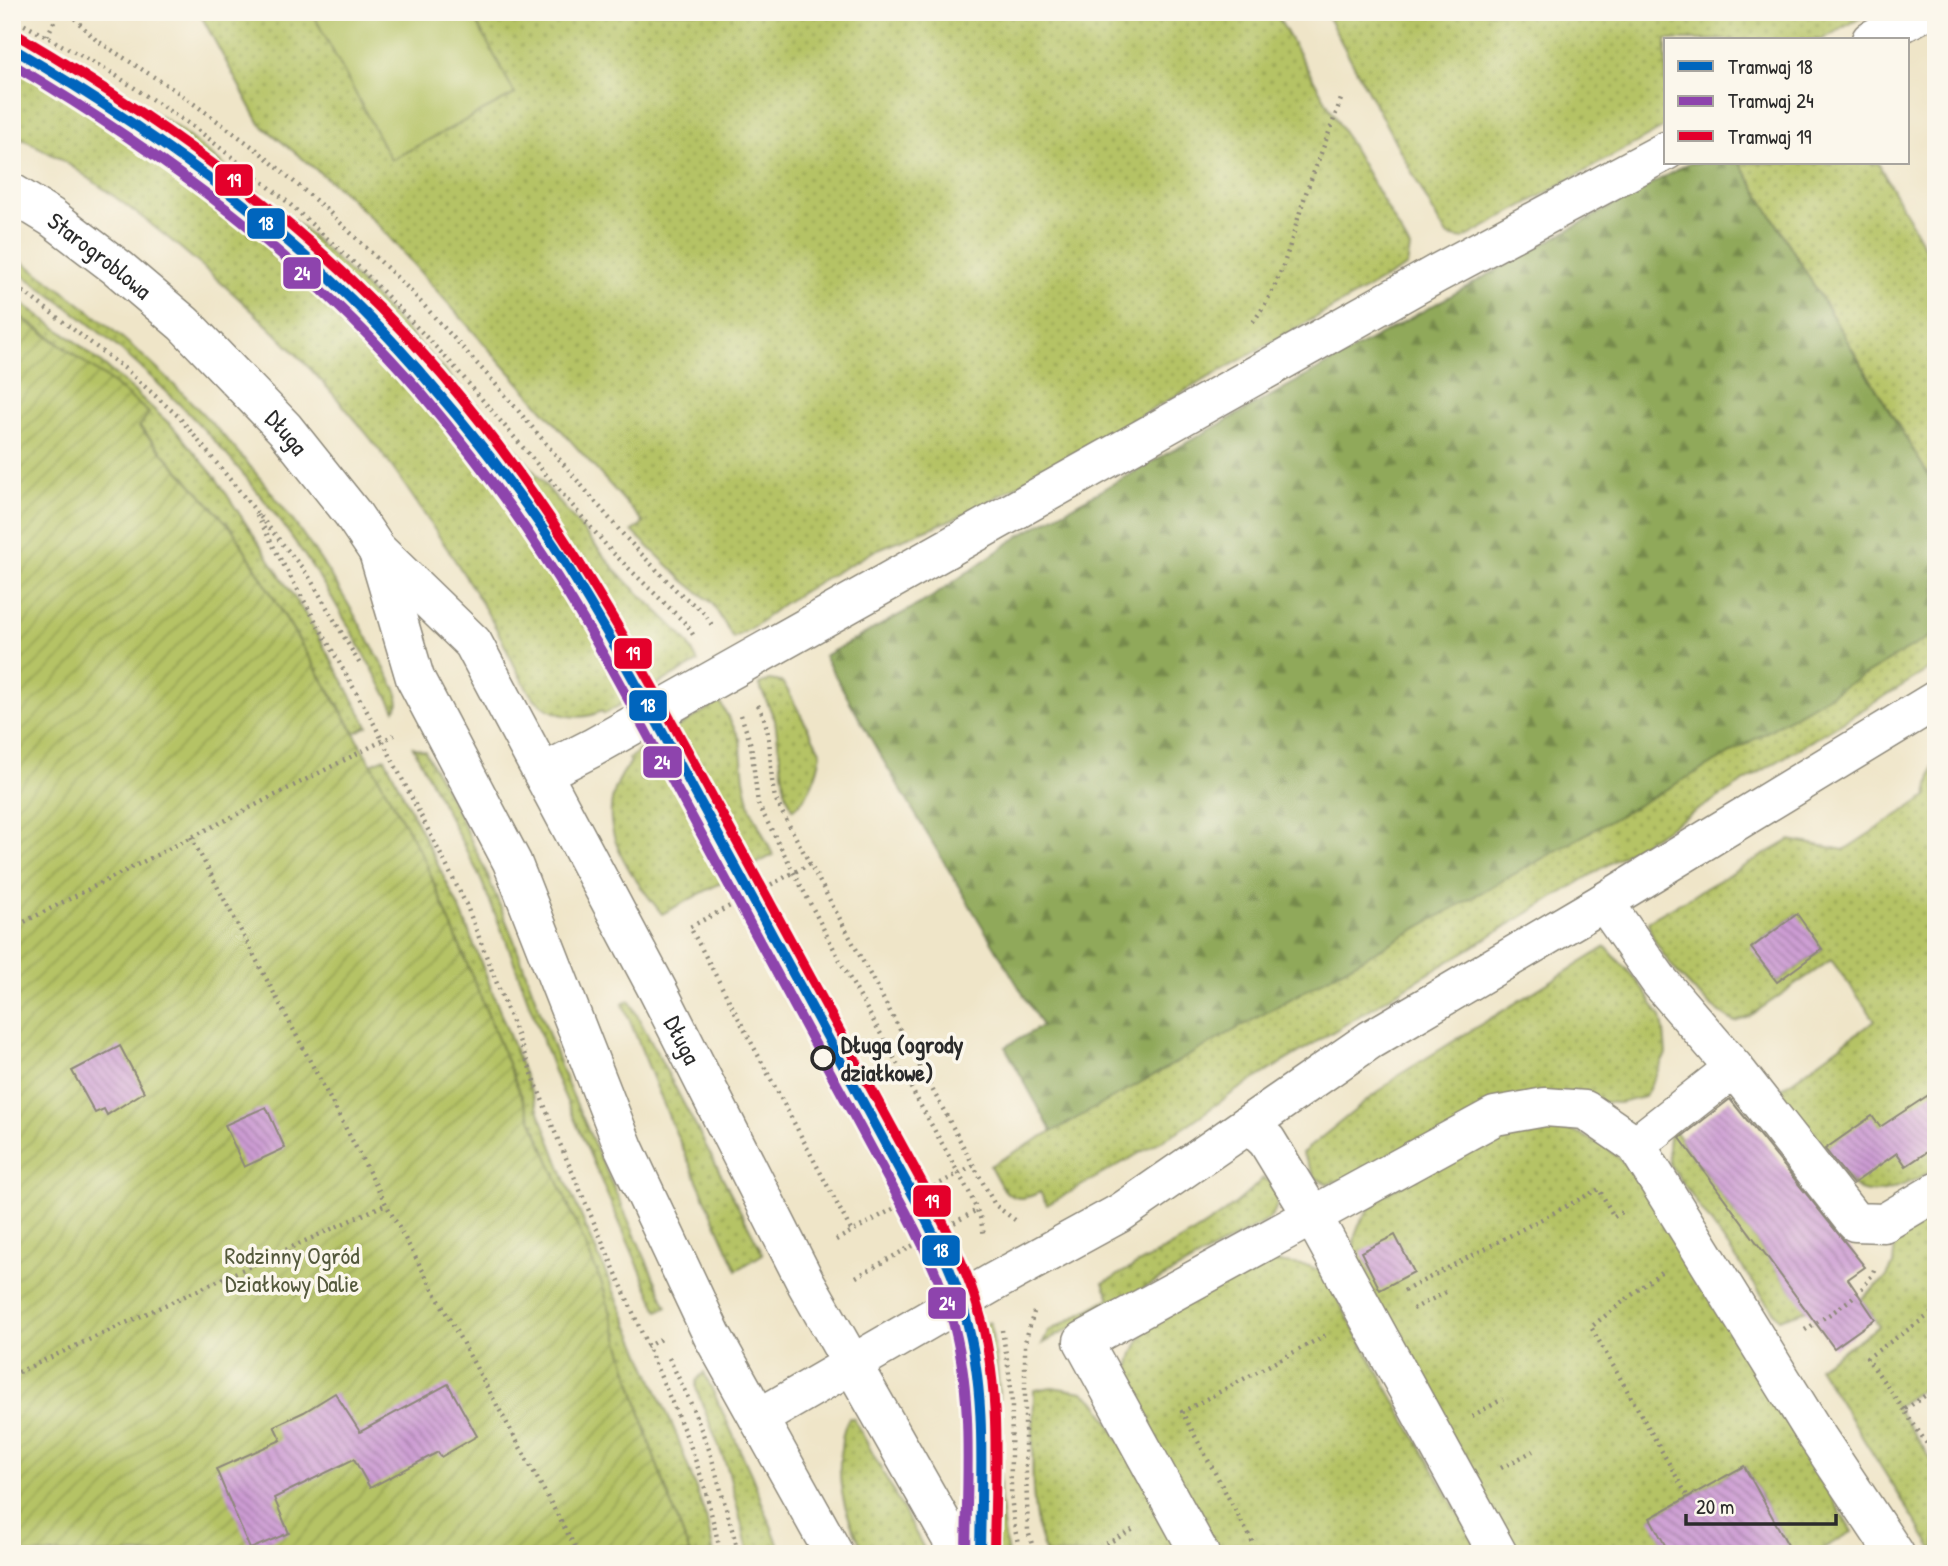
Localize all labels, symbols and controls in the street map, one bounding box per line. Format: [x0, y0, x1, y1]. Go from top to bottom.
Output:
legend [1664, 38, 1910, 164]
text: Tramwaj 18 [1728, 52, 1813, 81]
text: Tramwaj 24 [1728, 86, 1814, 115]
text: Tramwaj 19 [1728, 122, 1812, 151]
line badge: 19 [214, 163, 254, 197]
text: 19 [227, 167, 241, 193]
street label: Starogroblowa [42, 204, 159, 306]
line badge: 18 [246, 207, 286, 240]
text: 18 [258, 210, 274, 236]
line badge: 24 [282, 256, 322, 290]
text: 24 [294, 260, 310, 286]
street label: Długa [259, 403, 316, 462]
line badge: 19 [613, 637, 653, 670]
text: 19 [626, 640, 640, 666]
line badge: 18 [628, 689, 668, 722]
text: 18 [640, 692, 656, 718]
line badge: 24 [642, 745, 683, 779]
text: 24 [654, 749, 670, 775]
street label: Długa [657, 1010, 708, 1070]
place label: Długa (ogrody działkowe) [841, 1028, 964, 1088]
marker: Długa (ogrody działkowe) [811, 1046, 835, 1070]
line badge: 19 [912, 1184, 952, 1218]
text: 19 [925, 1188, 939, 1214]
line badge: 18 [921, 1234, 961, 1267]
text: 18 [933, 1237, 949, 1263]
park label: Rodzinny Ogród Działkowy Dalie [224, 1239, 360, 1299]
line badge: 24 [927, 1286, 967, 1320]
text: 24 [939, 1290, 955, 1316]
scale bar [1686, 1482, 1836, 1526]
text: 20 m [1696, 1492, 1734, 1521]

